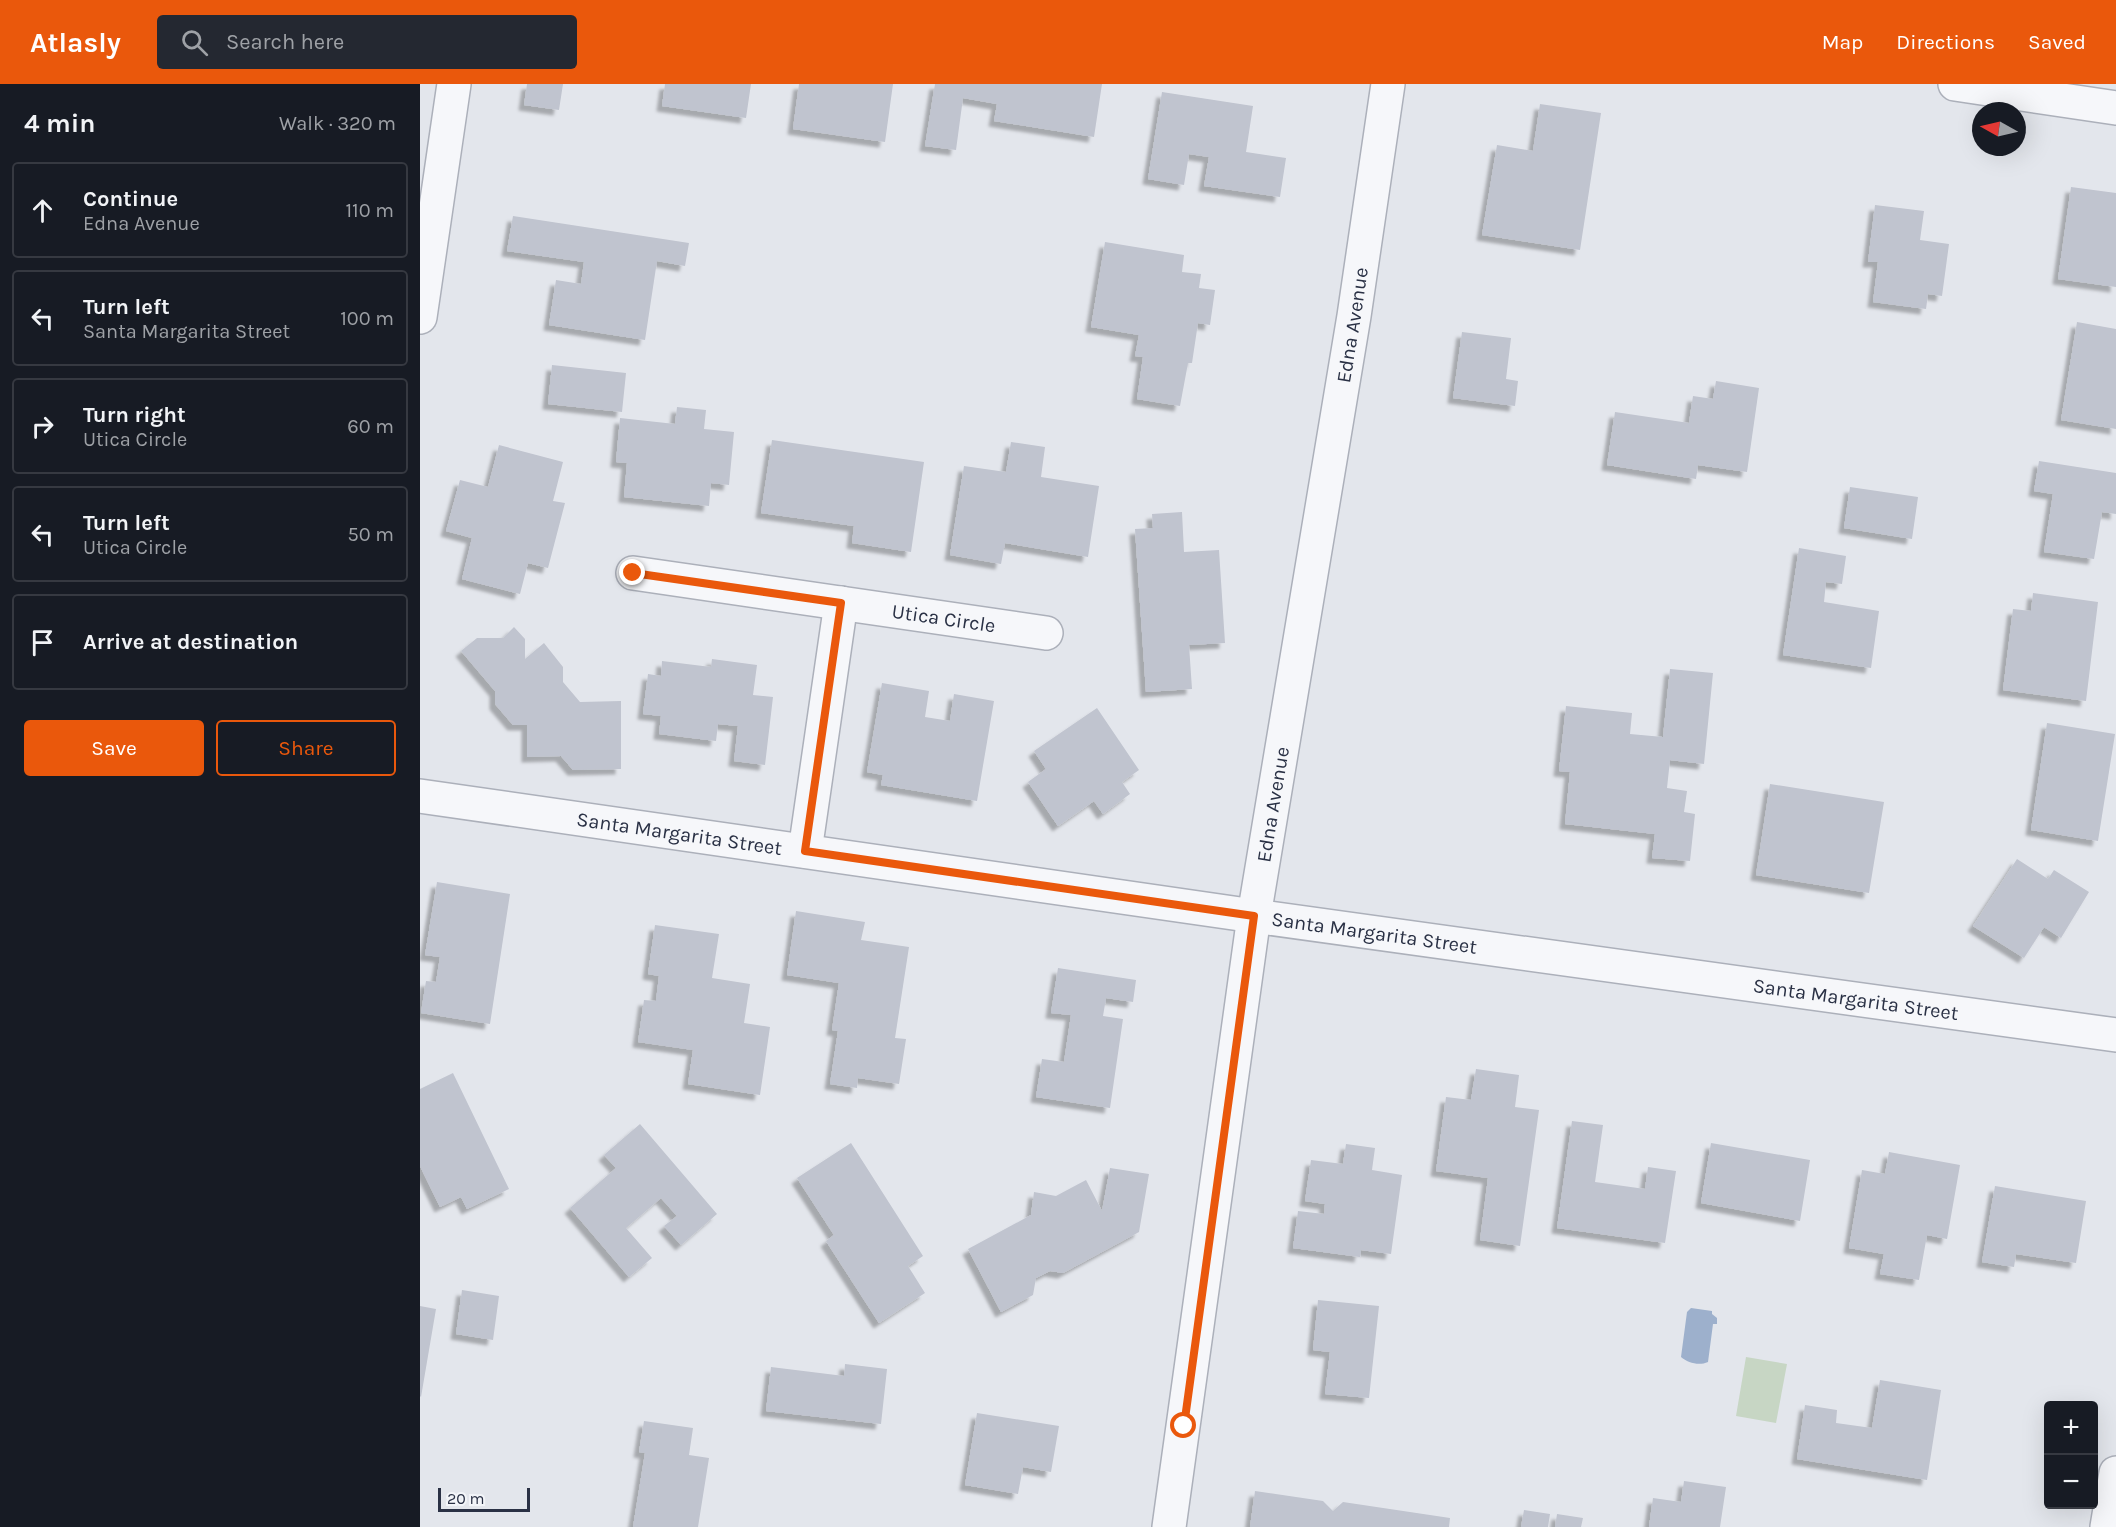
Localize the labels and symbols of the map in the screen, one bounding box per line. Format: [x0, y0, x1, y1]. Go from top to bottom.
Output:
north arrow [1972, 102, 2026, 156]
street label: Edna Avenue [1332, 266, 1373, 385]
route end [619, 559, 645, 585]
street label: Utica Circle [890, 599, 997, 637]
street label: Edna Avenue [1252, 745, 1294, 864]
street label: Santa Margarita Street [575, 807, 784, 860]
street label: Santa Margarita Street [1270, 907, 1479, 958]
street label: Santa Margarita Street [1752, 974, 1960, 1025]
route start [1170, 1412, 1196, 1438]
scale bar [438, 1485, 530, 1512]

